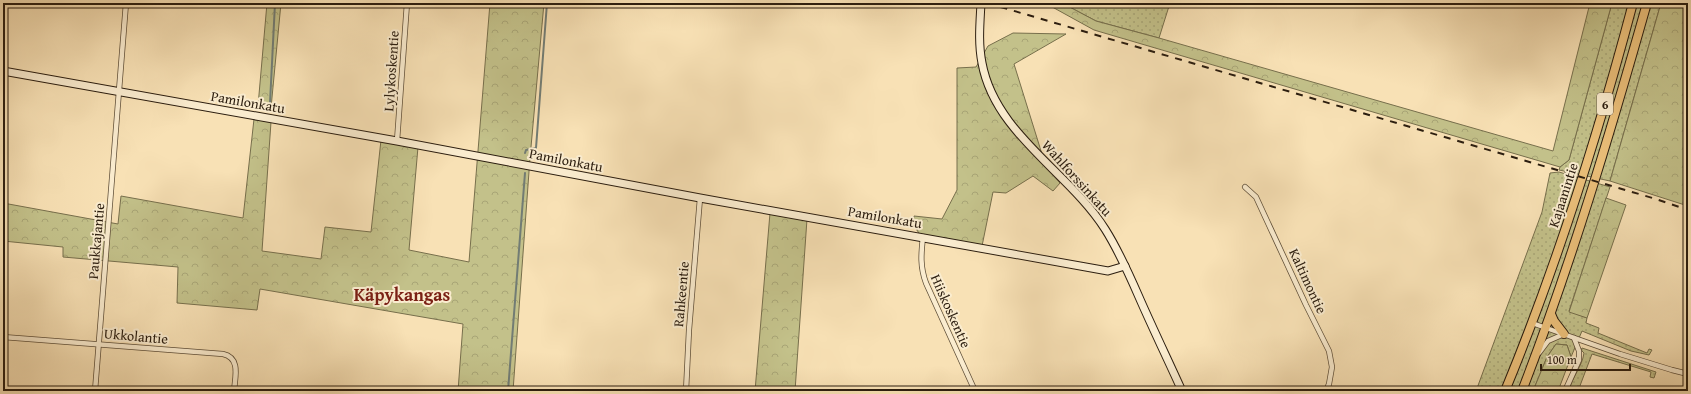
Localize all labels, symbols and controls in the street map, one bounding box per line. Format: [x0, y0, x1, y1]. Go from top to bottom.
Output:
street label: Lylykoskentie [378, 30, 404, 112]
street label: Pamilonkatu [209, 86, 287, 118]
road number: 6 [1597, 93, 1613, 115]
street label: Wahlforssinkatu [1037, 136, 1117, 221]
street label: Pamilonkatu [527, 143, 605, 177]
street label: Kajaanintie [1543, 160, 1583, 230]
street label: Pamilonkatu [846, 201, 924, 233]
street label: Paukkajantie [83, 202, 109, 280]
street label: Kaltimontie [1284, 245, 1332, 317]
street label: Rahkeentie [668, 260, 694, 328]
street label: Hiiskoskentie [926, 271, 976, 352]
district label: Käpykangas [354, 281, 451, 308]
street label: Ukkolantie [103, 323, 169, 349]
scale bar [1541, 346, 1630, 372]
text: 100 m [1547, 351, 1577, 368]

